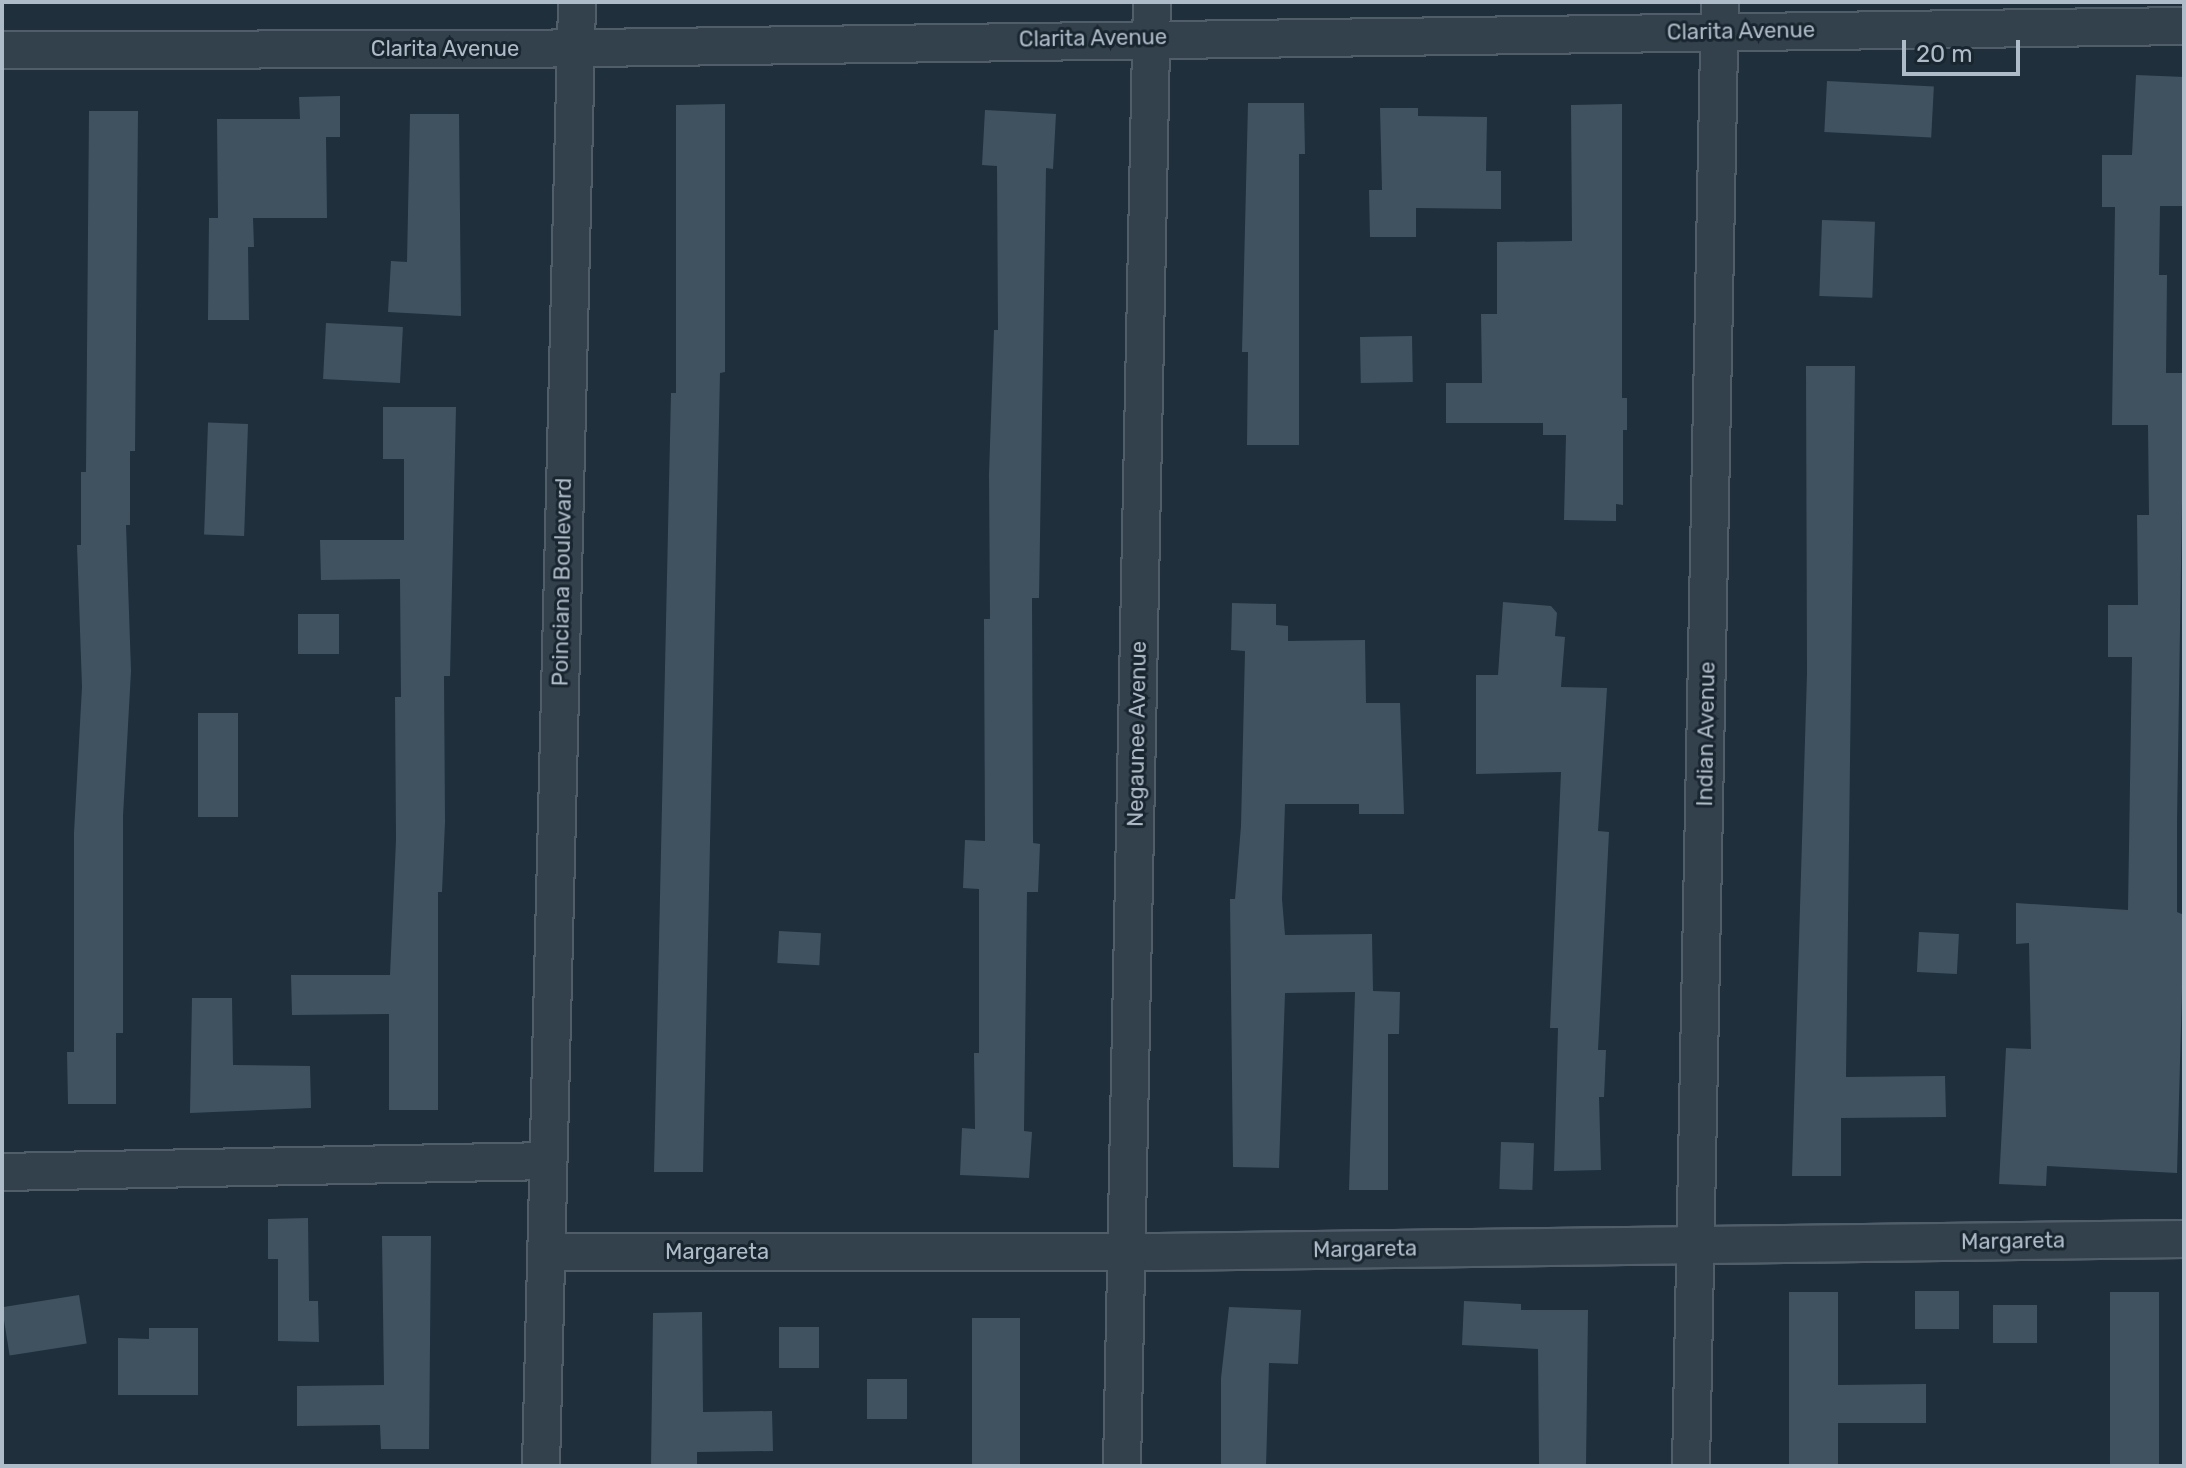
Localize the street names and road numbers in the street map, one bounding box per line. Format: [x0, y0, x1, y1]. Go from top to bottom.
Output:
street label: Clarita Avenue [1666, 17, 1816, 45]
street label: Clarita Avenue [1018, 24, 1168, 52]
street label: Clarita Avenue [370, 36, 520, 62]
street label: Poinciana Boulevard [547, 477, 577, 687]
street label: Negaunee Avenue [1122, 641, 1152, 827]
street label: Indian Avenue [1692, 661, 1720, 807]
street label: Margareta [1961, 1227, 2065, 1255]
street label: Margareta [1313, 1235, 1417, 1263]
street label: Margareta [665, 1239, 769, 1265]

